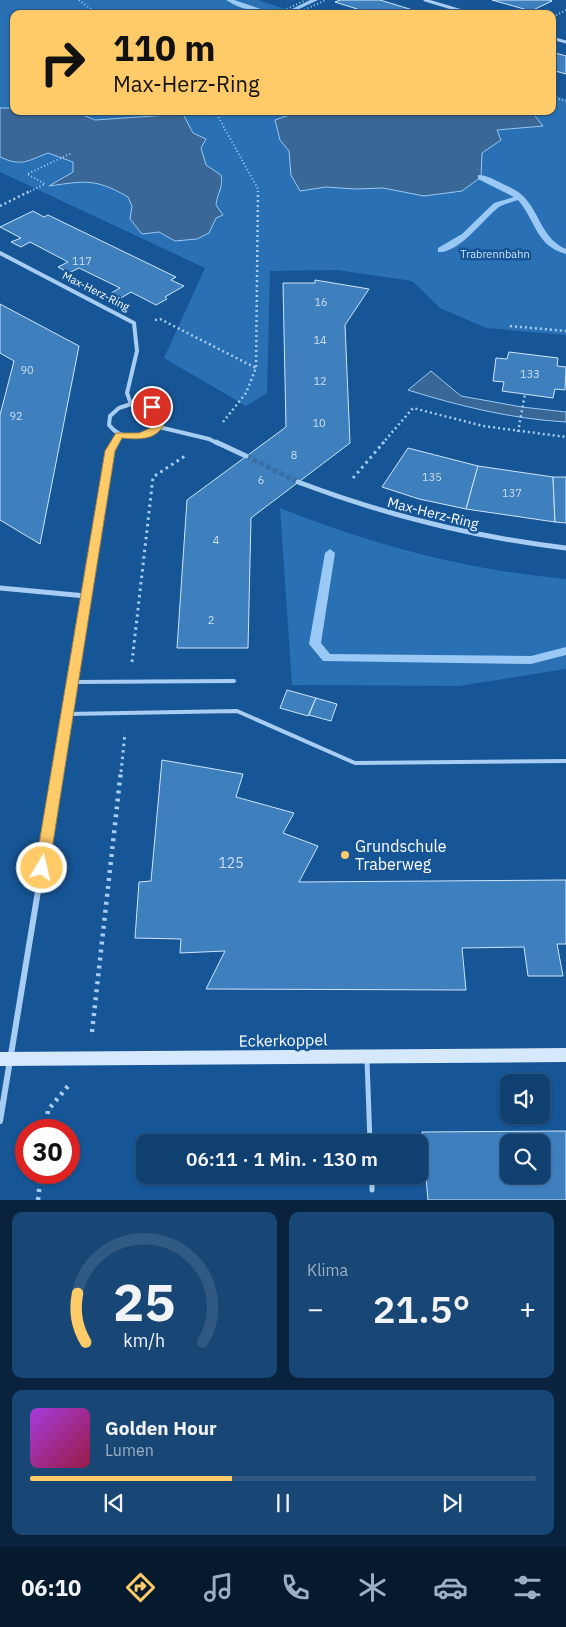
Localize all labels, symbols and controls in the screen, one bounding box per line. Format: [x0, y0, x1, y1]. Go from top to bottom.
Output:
text: 110 m [113, 25, 216, 71]
icon: right [30, 30, 95, 95]
text: Max-Herz-Ring [113, 69, 260, 98]
park label: Trabrennbahn [460, 247, 530, 261]
house number: 117 [72, 254, 92, 268]
street label: Max-Herz-Ring [60, 268, 132, 314]
house number: 16 [314, 295, 328, 309]
house number: 14 [313, 333, 327, 347]
house number: 90 [20, 363, 34, 377]
house number: 133 [520, 367, 540, 381]
house number: 12 [313, 374, 327, 388]
pin [131, 386, 173, 428]
icon: arrive [138, 393, 166, 421]
house number: 92 [9, 409, 23, 423]
house number: 10 [312, 416, 326, 430]
house number: 8 [291, 448, 297, 462]
house number: 135 [422, 470, 442, 484]
house number: 6 [258, 473, 264, 487]
house number: 137 [502, 486, 522, 500]
street label: Max-Herz-Ring [386, 493, 481, 533]
house number: 4 [213, 533, 220, 547]
house number: 2 [208, 613, 214, 627]
place label: Grundschule Traberweg [355, 836, 447, 874]
position arrow [15, 841, 67, 893]
marker: Grundschule Traberweg [339, 849, 351, 861]
house number: 125 [218, 854, 244, 872]
street label: Eckerkoppel [238, 1029, 328, 1051]
map controls [500, 1074, 550, 1184]
button: sound [500, 1074, 550, 1124]
speed limit sign: 30 [15, 1119, 80, 1184]
button: search [500, 1134, 550, 1184]
text: 06:11 · 1 Min. · 130 m [186, 1147, 378, 1171]
text: Klima [307, 1260, 348, 1280]
text: 25 [113, 1268, 176, 1335]
text: 21.5° [373, 1284, 470, 1333]
text: − [307, 1290, 324, 1327]
text: + [519, 1290, 536, 1327]
text: km/h [124, 1329, 166, 1352]
text: Golden Hour [105, 1416, 217, 1440]
text: Lumen [105, 1440, 154, 1460]
icon: previous [100, 1489, 128, 1517]
icon: pause [269, 1489, 297, 1517]
icon: next [438, 1489, 466, 1517]
icon: directions [123, 1570, 158, 1605]
icon: music [201, 1570, 236, 1605]
icon: phone [278, 1570, 313, 1605]
icon: climate [355, 1570, 390, 1605]
icon: car [433, 1570, 468, 1605]
icon: filters [510, 1570, 545, 1605]
text: 06:10 [21, 1573, 81, 1602]

